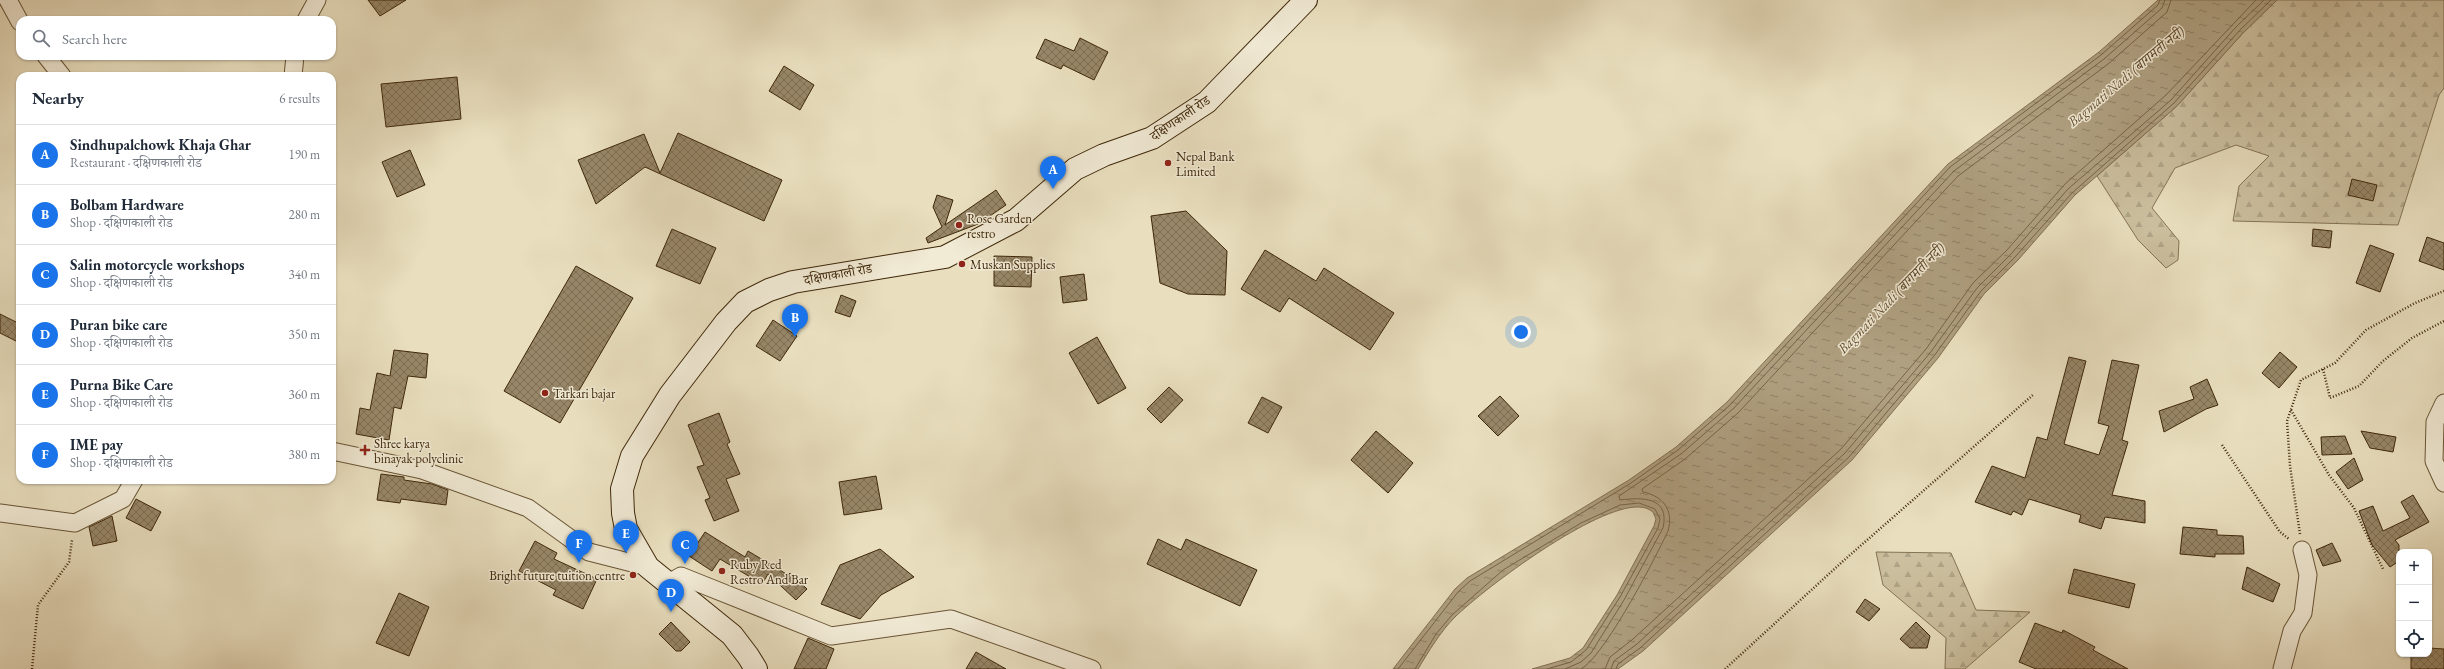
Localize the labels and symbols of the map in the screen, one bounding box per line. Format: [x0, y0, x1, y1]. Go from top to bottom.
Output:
water label: Bagmati Nadi (बागमती नदी) [2063, 22, 2188, 131]
street label: दक्षिणकाली रोड [1146, 91, 1214, 145]
place label: Nepal Bank Limited [1176, 148, 1235, 180]
pin: A [1040, 156, 1066, 189]
marker: Nepal Bank Limited [1163, 158, 1173, 168]
place label: Rose Garden restro [967, 210, 1032, 242]
marker: Rose Garden restro [954, 220, 964, 230]
water label: Bagmati Nadi (बागमती नदी) [1833, 239, 1949, 358]
place label: Muskan Supplies [970, 256, 1055, 273]
street label: दक्षिणकाली रोड [802, 259, 875, 289]
marker: Muskan Supplies [957, 259, 967, 269]
pin: B [782, 304, 808, 337]
your location [1511, 322, 1531, 342]
place label: Tarkari bajar [553, 385, 616, 402]
marker: Tarkari bajar [540, 388, 550, 398]
place label: Shree karya binayak polyclinic [374, 435, 464, 467]
marker: Shree karya binayak polyclinic [359, 444, 371, 456]
pin: E [613, 520, 639, 553]
pin: F [566, 530, 592, 563]
pin: C [672, 531, 698, 564]
place label: Ruby Red Restro And Bar [730, 556, 809, 588]
marker: Ruby Red Restro And Bar [717, 566, 727, 576]
place label: Bright future tuition centre [489, 567, 625, 584]
marker: Bright future tuition centre [628, 570, 638, 580]
pin: D [658, 579, 684, 612]

